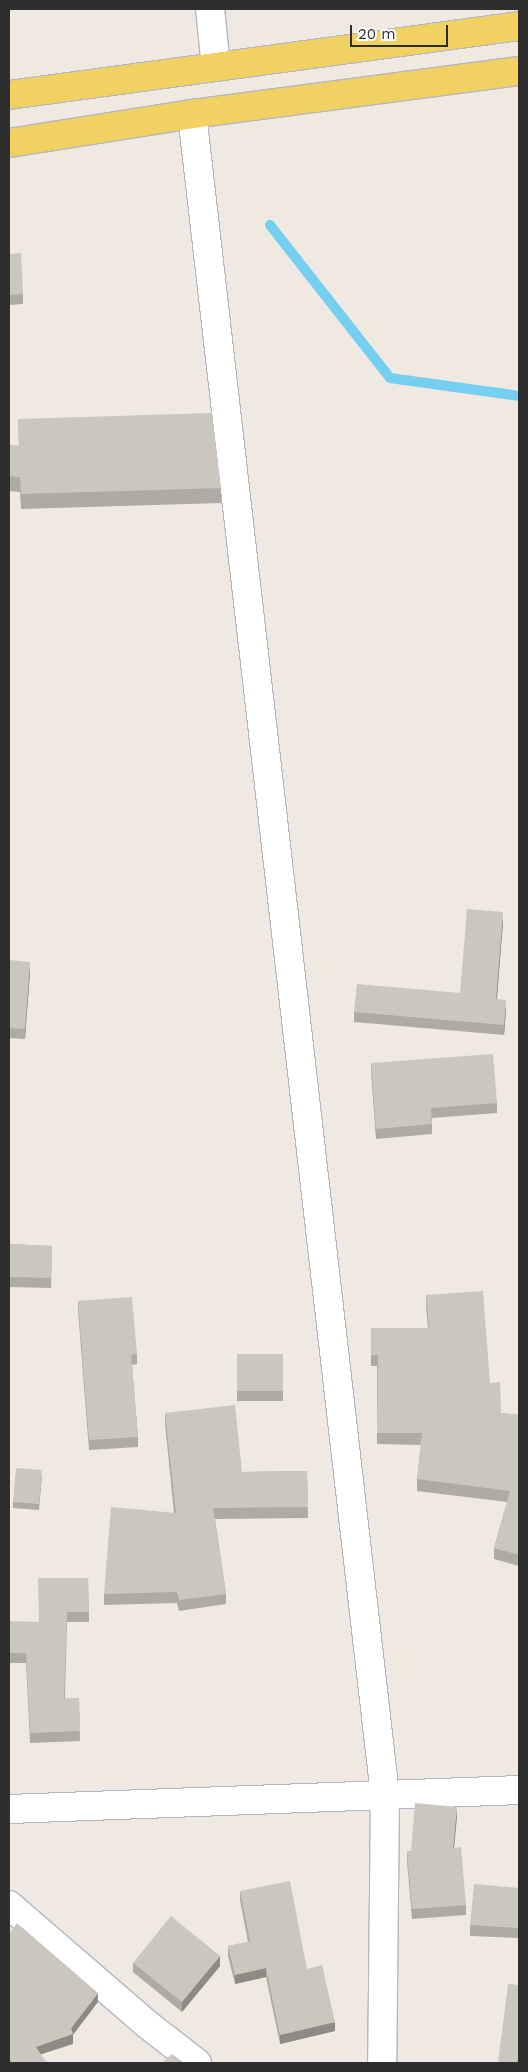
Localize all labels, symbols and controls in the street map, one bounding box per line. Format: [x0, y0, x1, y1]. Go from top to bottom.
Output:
scale bar [353, 15, 450, 47]
text: 20 m [358, 25, 396, 43]

